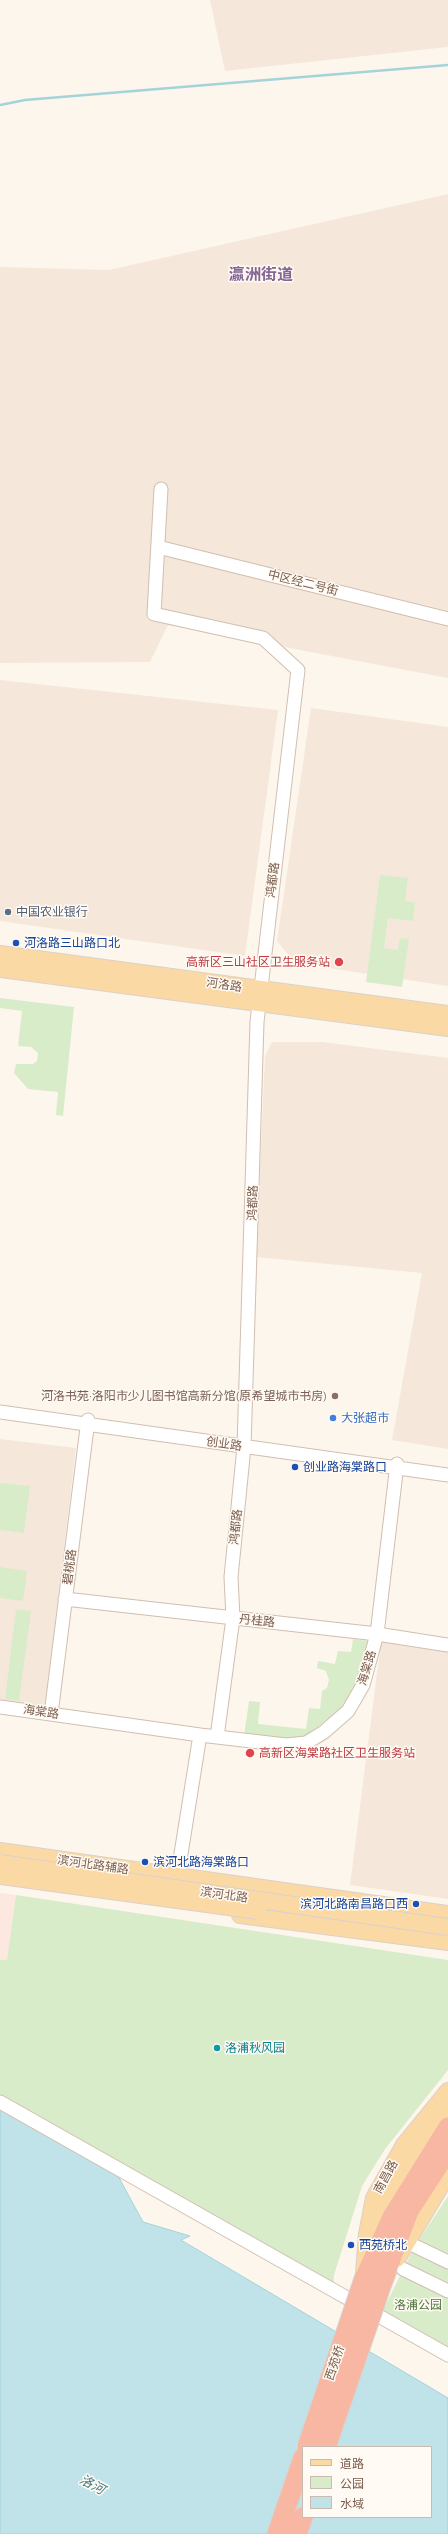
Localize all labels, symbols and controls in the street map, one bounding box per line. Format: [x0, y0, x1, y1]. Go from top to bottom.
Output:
district label: 瀛洲街道 [229, 265, 293, 285]
street label: 中区经二号街 [266, 567, 340, 599]
street label: 鸿都路 [264, 861, 282, 899]
place label: 中国农业银行 [16, 905, 88, 919]
marker: 中国农业银行 [3, 907, 13, 917]
place label: 河洛路三山路口北 [24, 936, 120, 950]
marker: 河洛路三山路口北 [11, 938, 21, 948]
place label: 高新区三山社区卫生服务站 [186, 955, 330, 969]
marker: 高新区三山社区卫生服务站 [333, 956, 345, 968]
street label: 河洛路 [205, 975, 243, 995]
street label: 鸿都路 [245, 1185, 261, 1221]
place label: 河洛书苑·洛阳市少儿图书馆高新分馆(原希望城市书房) [41, 1389, 327, 1403]
marker: 河洛书苑·洛阳市少儿图书馆高新分馆(原希望城市书房) [330, 1391, 340, 1401]
place label: 大张超市 [341, 1411, 389, 1425]
marker: 大张超市 [328, 1413, 338, 1423]
street label: 创业路 [205, 1434, 243, 1454]
place label: 创业路海棠路口 [303, 1460, 387, 1474]
marker: 创业路海棠路口 [290, 1462, 300, 1472]
street label: 鸿都路 [227, 1508, 245, 1546]
street label: 碧桃路 [61, 1548, 79, 1586]
street label: 丹桂路 [238, 1612, 276, 1630]
street label: 海棠路 [355, 1649, 379, 1687]
street label: 海棠路 [22, 1702, 60, 1722]
place label: 高新区海棠路社区卫生服务站 [259, 1746, 415, 1760]
marker: 高新区海棠路社区卫生服务站 [244, 1747, 256, 1759]
street label: 滨河北路辅路 [56, 1853, 130, 1877]
place label: 滨河北路海棠路口 [153, 1855, 249, 1869]
marker: 滨河北路海棠路口 [140, 1857, 150, 1867]
street label: 滨河北路 [199, 1885, 249, 1905]
place label: 滨河北路南昌路口西 [300, 1897, 408, 1911]
marker: 滨河北路南昌路口西 [411, 1899, 421, 1909]
place label: 洛浦秋风园 [225, 2041, 285, 2055]
marker: 洛浦秋风园 [212, 2043, 222, 2053]
street label: 南昌路 [371, 2158, 401, 2196]
place label: 西苑桥北 [359, 2238, 407, 2252]
marker: 西苑桥北 [346, 2240, 356, 2250]
park label: 洛浦公园 [394, 2298, 442, 2312]
street label: 西苑桥 [322, 2344, 348, 2382]
legend [302, 2446, 432, 2518]
text: 道路 [340, 2458, 364, 2470]
water label: 洛河 [77, 2472, 107, 2498]
text: 公园 [340, 2478, 364, 2490]
text: 水域 [340, 2498, 364, 2510]

